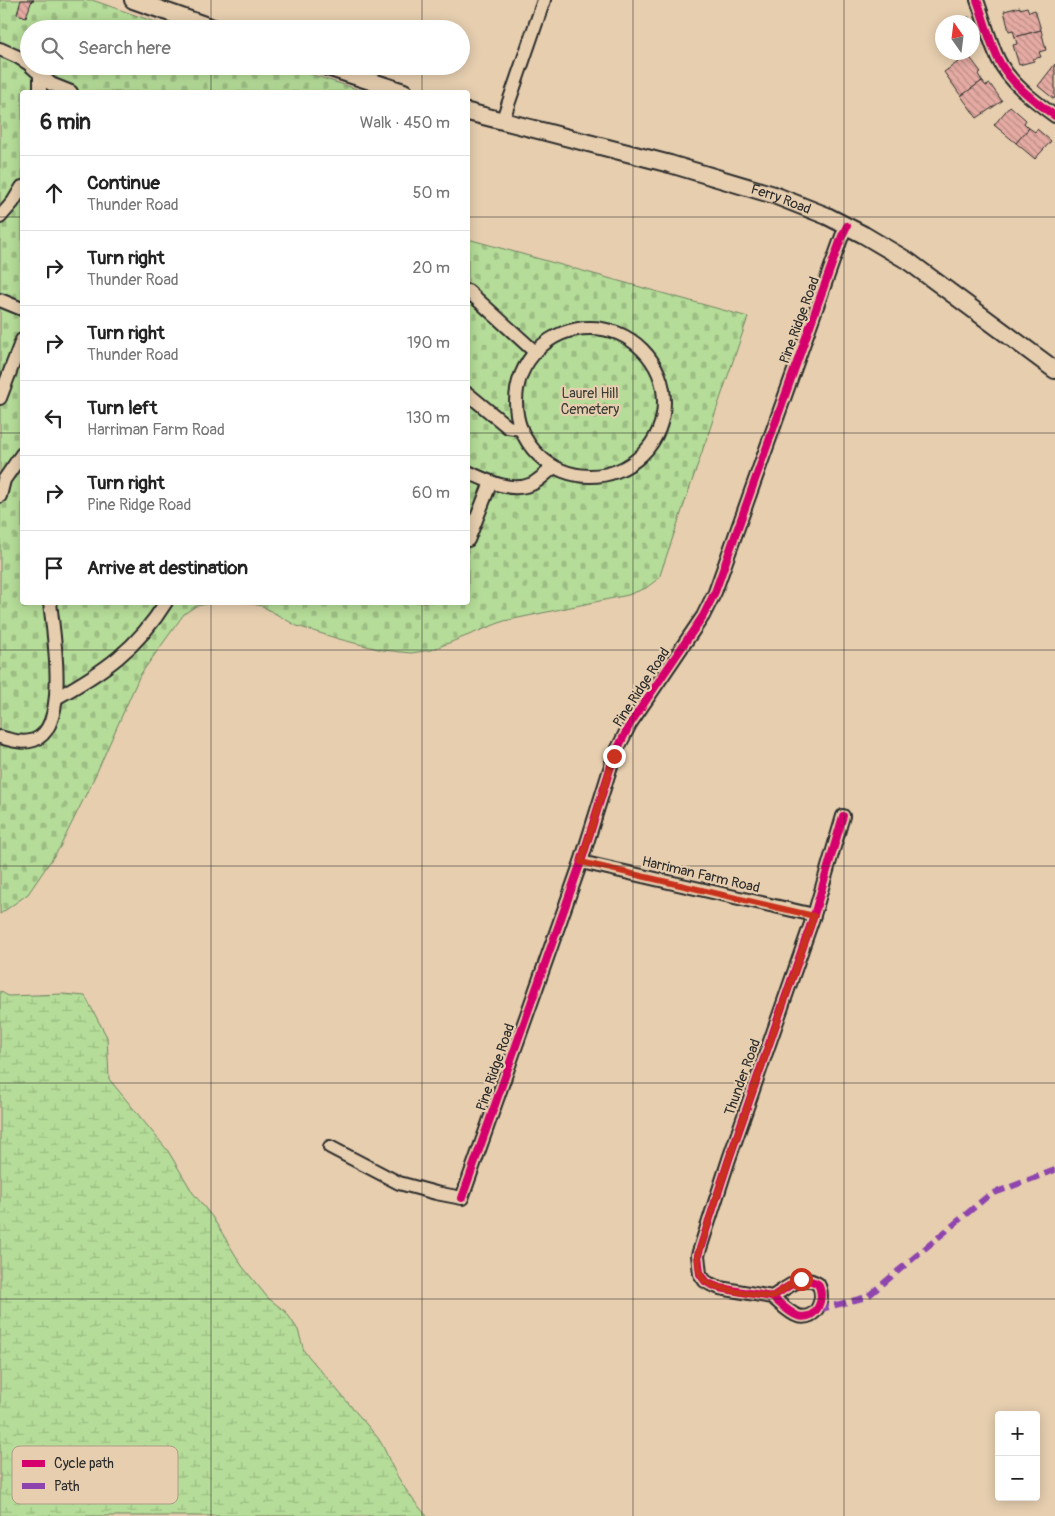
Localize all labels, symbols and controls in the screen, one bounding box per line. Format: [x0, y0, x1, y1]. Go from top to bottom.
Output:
north arrow [935, 15, 980, 60]
search box [20, 20, 470, 75]
icon: search [38, 34, 66, 62]
text: Search here [78, 36, 171, 60]
text: 6 min [40, 109, 91, 136]
text: Walk · 450 m [360, 113, 450, 133]
text: Continue [87, 171, 160, 195]
icon: ahead [40, 179, 68, 207]
street label: Ferry Road [749, 181, 814, 218]
text: 50 m [413, 183, 450, 203]
text: Thunder Road [87, 195, 179, 215]
text: Turn right [87, 246, 165, 270]
icon: right [40, 254, 68, 282]
text: 20 m [412, 258, 450, 278]
text: Thunder Road [87, 270, 179, 290]
street label: Pine Ridge Road [776, 274, 823, 366]
text: Turn right [87, 321, 165, 345]
icon: right [40, 329, 68, 357]
text: 190 m [407, 333, 450, 353]
text: Thunder Road [87, 345, 179, 365]
park label: Laurel Hill Cemetery [561, 385, 619, 418]
text: Turn left [87, 396, 157, 420]
icon: left [40, 404, 68, 432]
text: 130 m [406, 408, 450, 428]
text: Harriman Farm Road [87, 420, 225, 440]
text: Turn right [87, 471, 165, 495]
icon: right [40, 479, 68, 507]
text: 60 m [412, 483, 450, 503]
text: Pine Ridge Road [87, 495, 191, 515]
icon: arrive [40, 554, 68, 582]
text: Arrive at destination [87, 556, 248, 580]
street label: Pine Ridge Road [609, 644, 673, 730]
route end [603, 745, 626, 768]
street label: Harriman Farm Road [640, 853, 762, 896]
street label: Pine Ridge Road [473, 1021, 518, 1113]
street label: Thunder Road [721, 1036, 764, 1118]
route start [790, 1268, 813, 1291]
map controls [995, 1411, 1040, 1501]
button: + [995, 1411, 1040, 1456]
legend [12, 1446, 178, 1504]
text: Cycle path [54, 1455, 114, 1472]
button: − [995, 1456, 1040, 1501]
text: Path [54, 1478, 79, 1495]

